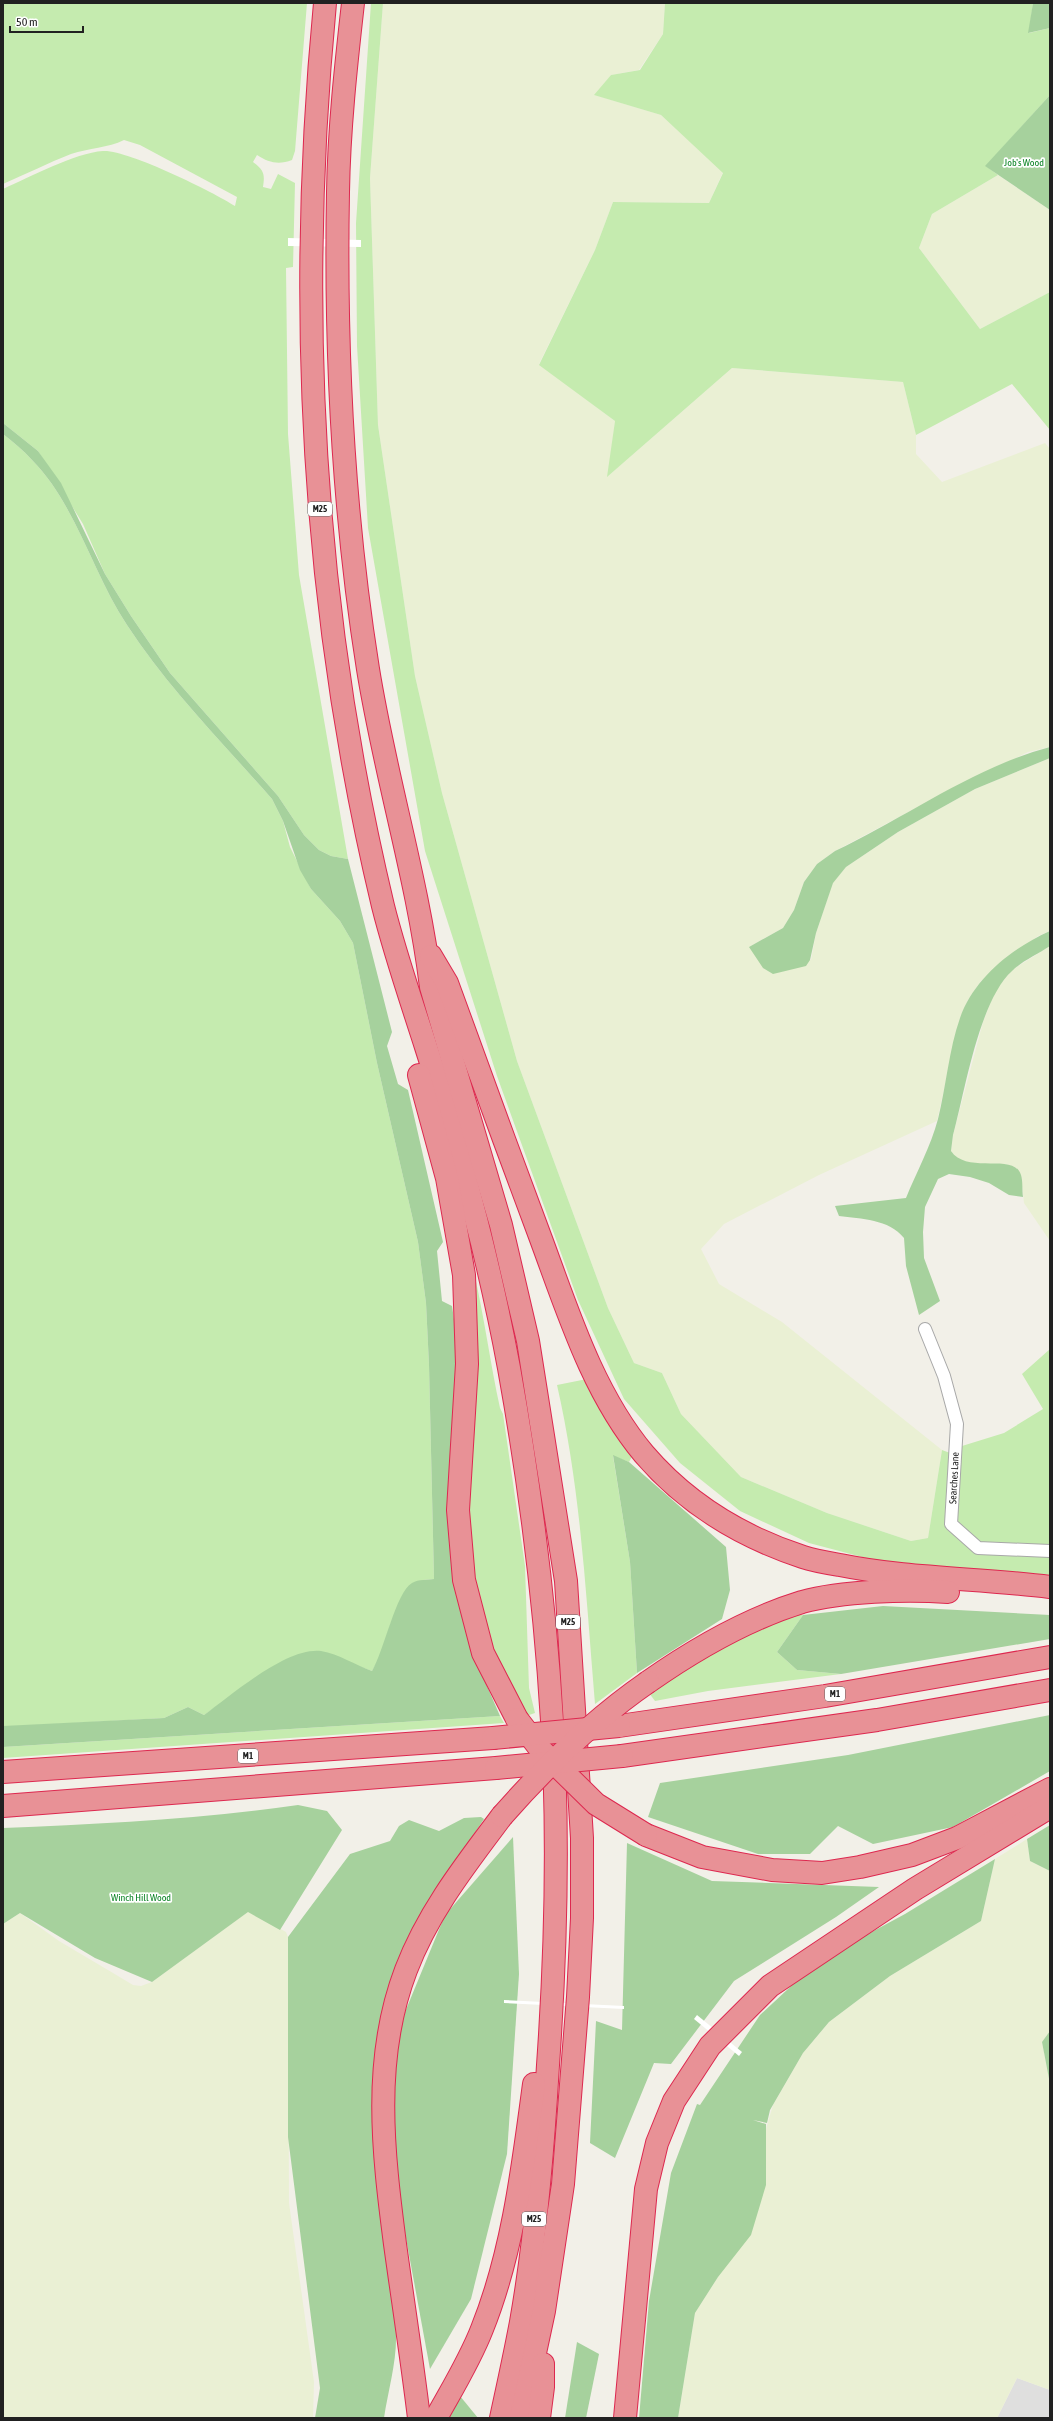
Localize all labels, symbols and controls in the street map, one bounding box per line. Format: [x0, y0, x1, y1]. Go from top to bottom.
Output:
scale bar [10, 8, 83, 34]
text: 50 m [16, 15, 38, 29]
park label: Job's Wood [1004, 157, 1044, 168]
road number: M25 [308, 502, 332, 516]
street label: Searches Lane [947, 1451, 961, 1504]
road number: M25 [556, 1615, 580, 1629]
road number: M1 [825, 1687, 845, 1701]
road number: M1 [238, 1749, 258, 1763]
park label: Winch Hill Wood [111, 1892, 171, 1903]
road number: M25 [522, 2212, 546, 2226]

